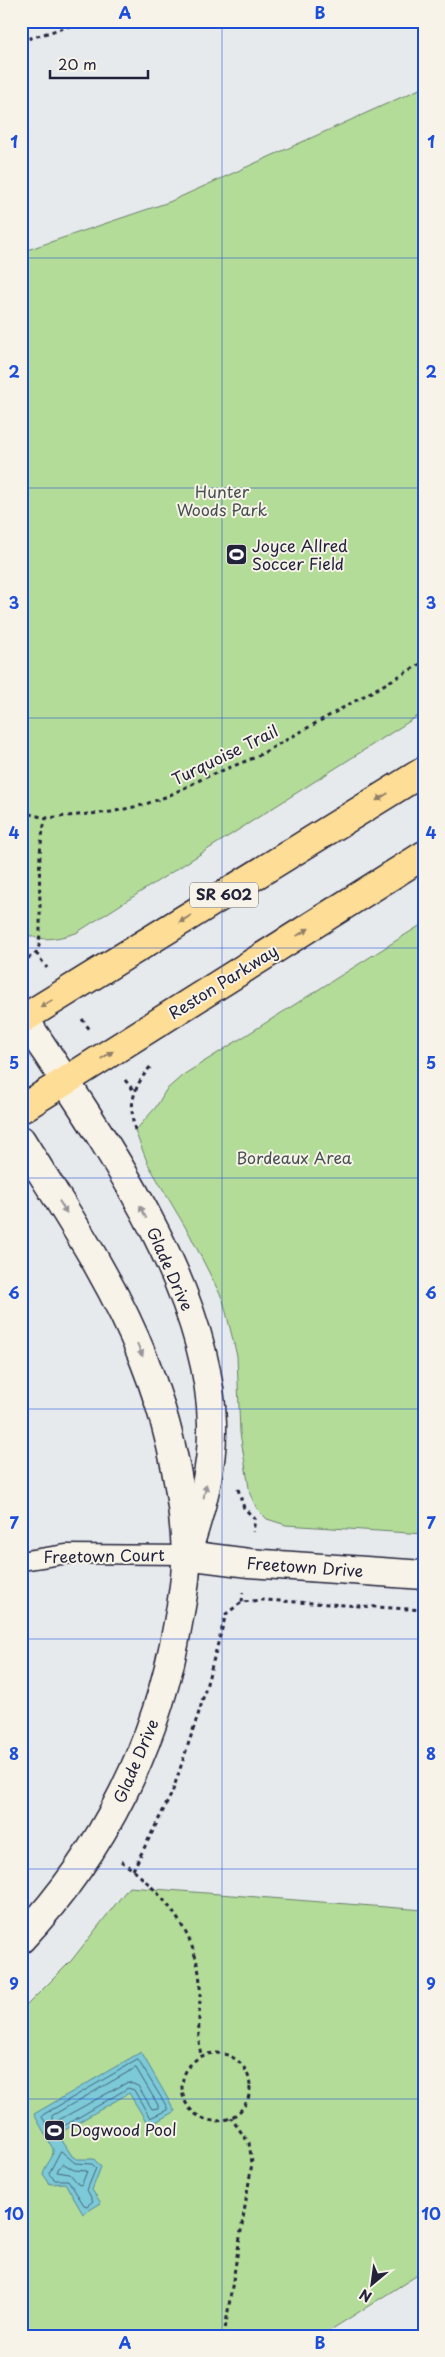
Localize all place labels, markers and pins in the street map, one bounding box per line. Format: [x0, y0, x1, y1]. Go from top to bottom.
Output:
place label: Joyce Allred Soccer Field [252, 533, 348, 575]
sports icon: Joyce Allred Soccer Field [224, 543, 248, 567]
place label: Dogwood Pool [70, 2117, 177, 2141]
sports icon: Dogwood Pool [42, 2118, 66, 2142]

